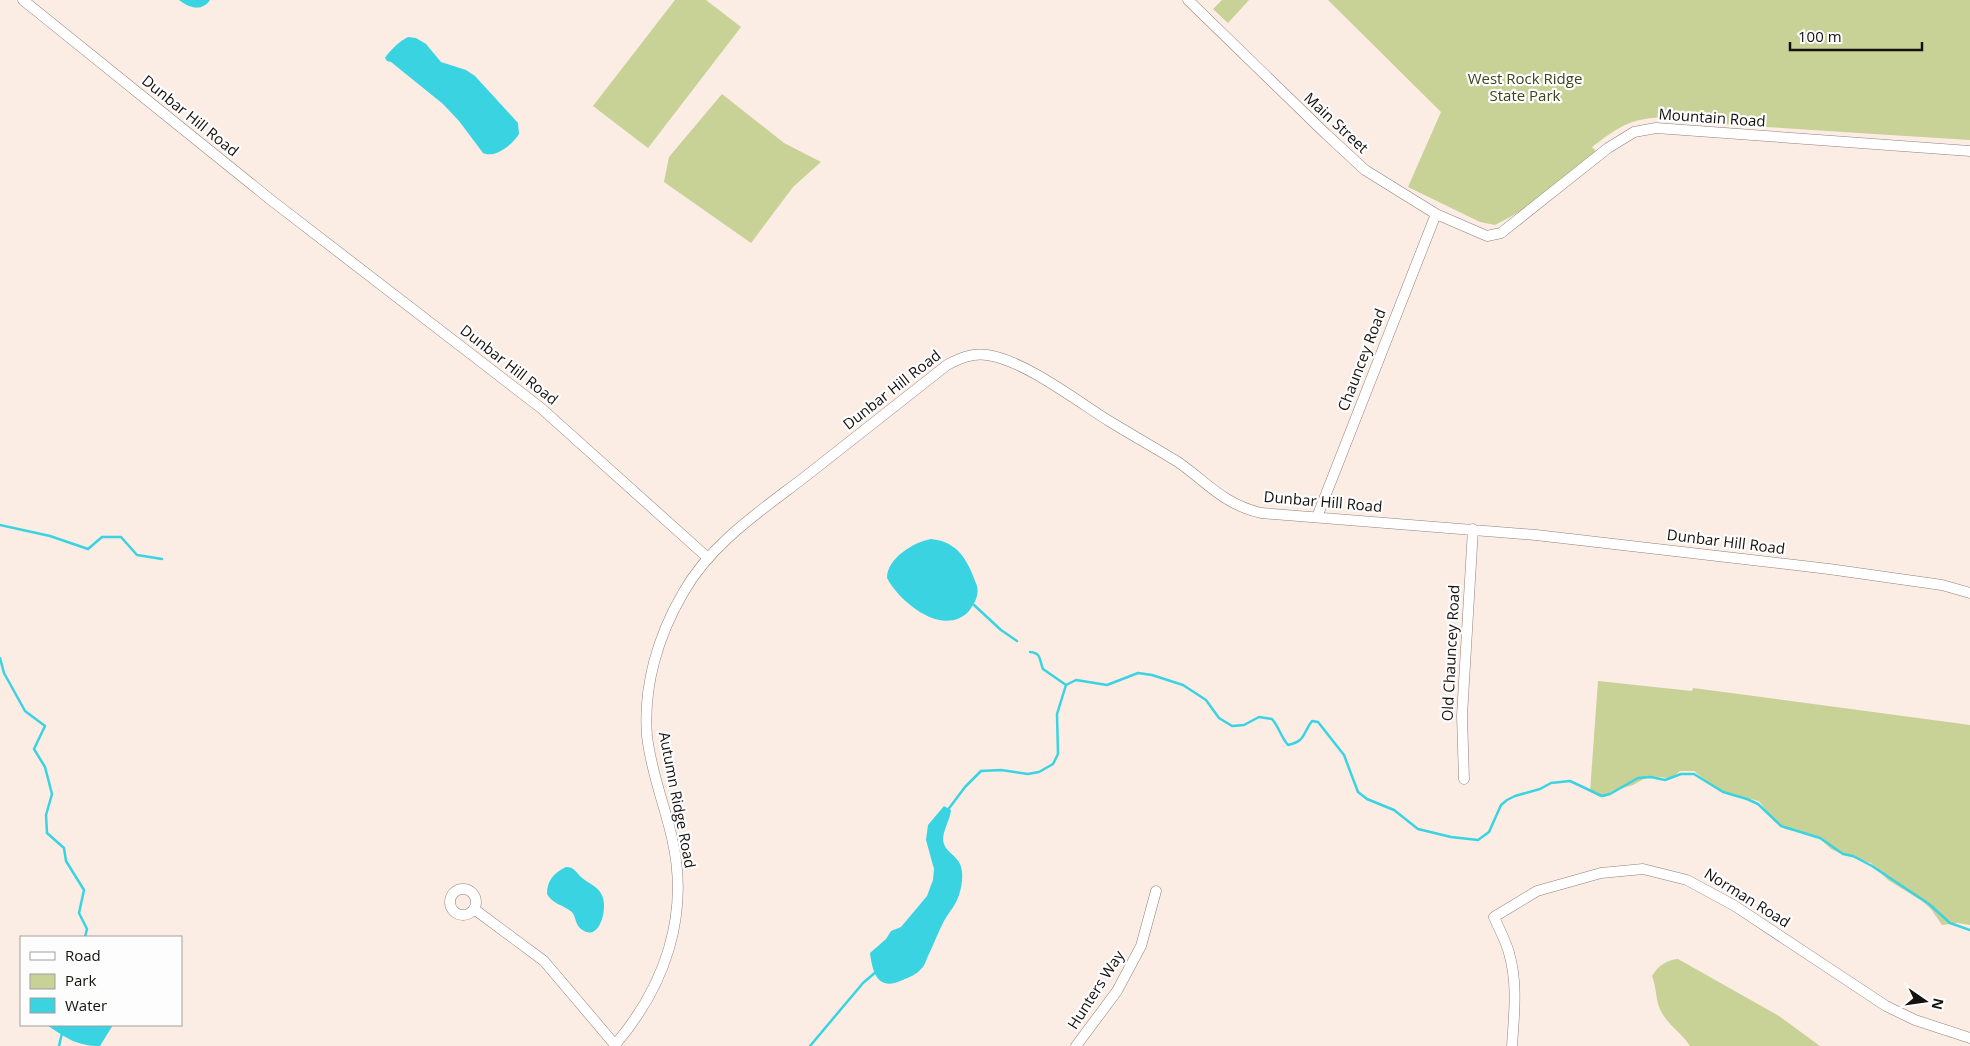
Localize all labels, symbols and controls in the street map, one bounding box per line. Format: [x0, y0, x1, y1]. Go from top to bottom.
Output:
scale bar [1790, 20, 1922, 52]
text: 100 m [1798, 26, 1842, 46]
park label: West Rock Ridge State Park [1468, 68, 1582, 105]
street label: Dunbar Hill Road [138, 70, 243, 160]
street label: Main Street [1300, 87, 1373, 157]
street label: Mountain Road [1658, 103, 1766, 131]
street label: Chauncey Road [1332, 306, 1390, 414]
street label: Dunbar Hill Road [457, 320, 563, 409]
street label: Dunbar Hill Road [838, 345, 944, 434]
street label: Dunbar Hill Road [1263, 486, 1383, 516]
street label: Dunbar Hill Road [1666, 524, 1786, 558]
street label: Old Chauncey Road [1436, 584, 1464, 722]
street label: Autumn Ridge Road [655, 730, 701, 870]
street label: Norman Road [1701, 863, 1794, 931]
legend [20, 936, 182, 1026]
text: Road [65, 945, 101, 965]
street label: Hunters Way [1062, 946, 1128, 1033]
text: Park [65, 970, 96, 990]
north arrow [1900, 976, 1950, 1026]
text: Water [65, 995, 107, 1015]
text: N [1928, 996, 1949, 1012]

